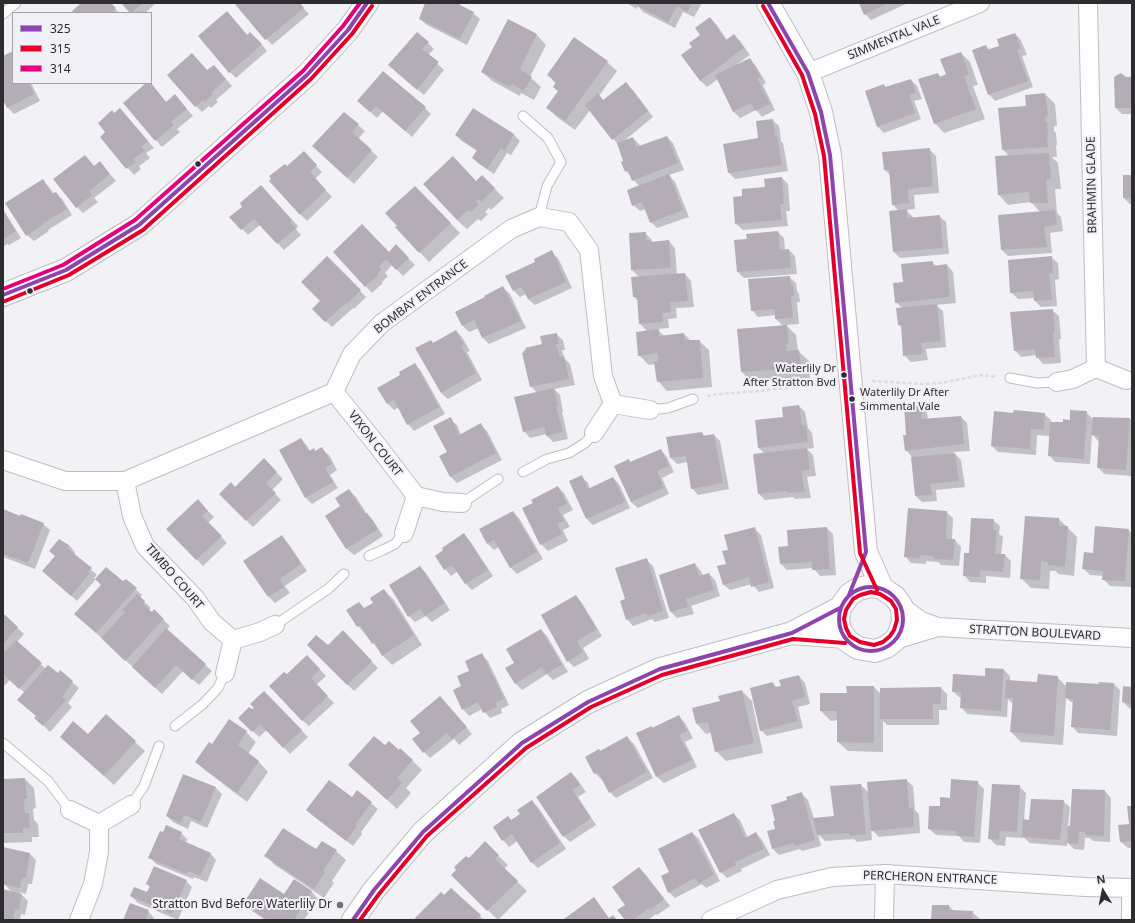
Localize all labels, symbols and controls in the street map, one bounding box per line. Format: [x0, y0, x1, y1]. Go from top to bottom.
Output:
legend [12, 12, 152, 84]
street label: SIMMENTAL VALE [846, 13, 942, 63]
text: 325 [50, 20, 71, 37]
text: 315 [50, 40, 71, 57]
text: 314 [50, 60, 71, 77]
street label: BRAHMIN GLADE [1084, 136, 1100, 234]
unlabelled marker [193, 159, 203, 169]
street label: BOMBAY ENTRANCE [371, 257, 471, 337]
unlabelled marker [25, 286, 35, 296]
place label: Waterlily Dr After Stratton Bvd [743, 362, 836, 388]
marker: Waterlily Dr After Stratton Bvd [839, 370, 849, 380]
place label: Waterlily Dr After Simmental Vale [860, 386, 949, 412]
marker: Waterlily Dr After Simmental Vale [847, 394, 857, 404]
street label: VIXON COURT [345, 408, 405, 480]
street label: TIMBO COURT [142, 542, 206, 612]
street label: STRATTON BOULEVARD [969, 622, 1101, 644]
street label: PERCHERON ENTRANCE [862, 868, 998, 888]
north arrow [1083, 871, 1123, 911]
text: N [1095, 871, 1107, 887]
place label: Stratton Bvd Before Waterlily Dr [152, 898, 332, 912]
marker: Stratton Bvd Before Waterlily Dr [335, 900, 345, 910]

